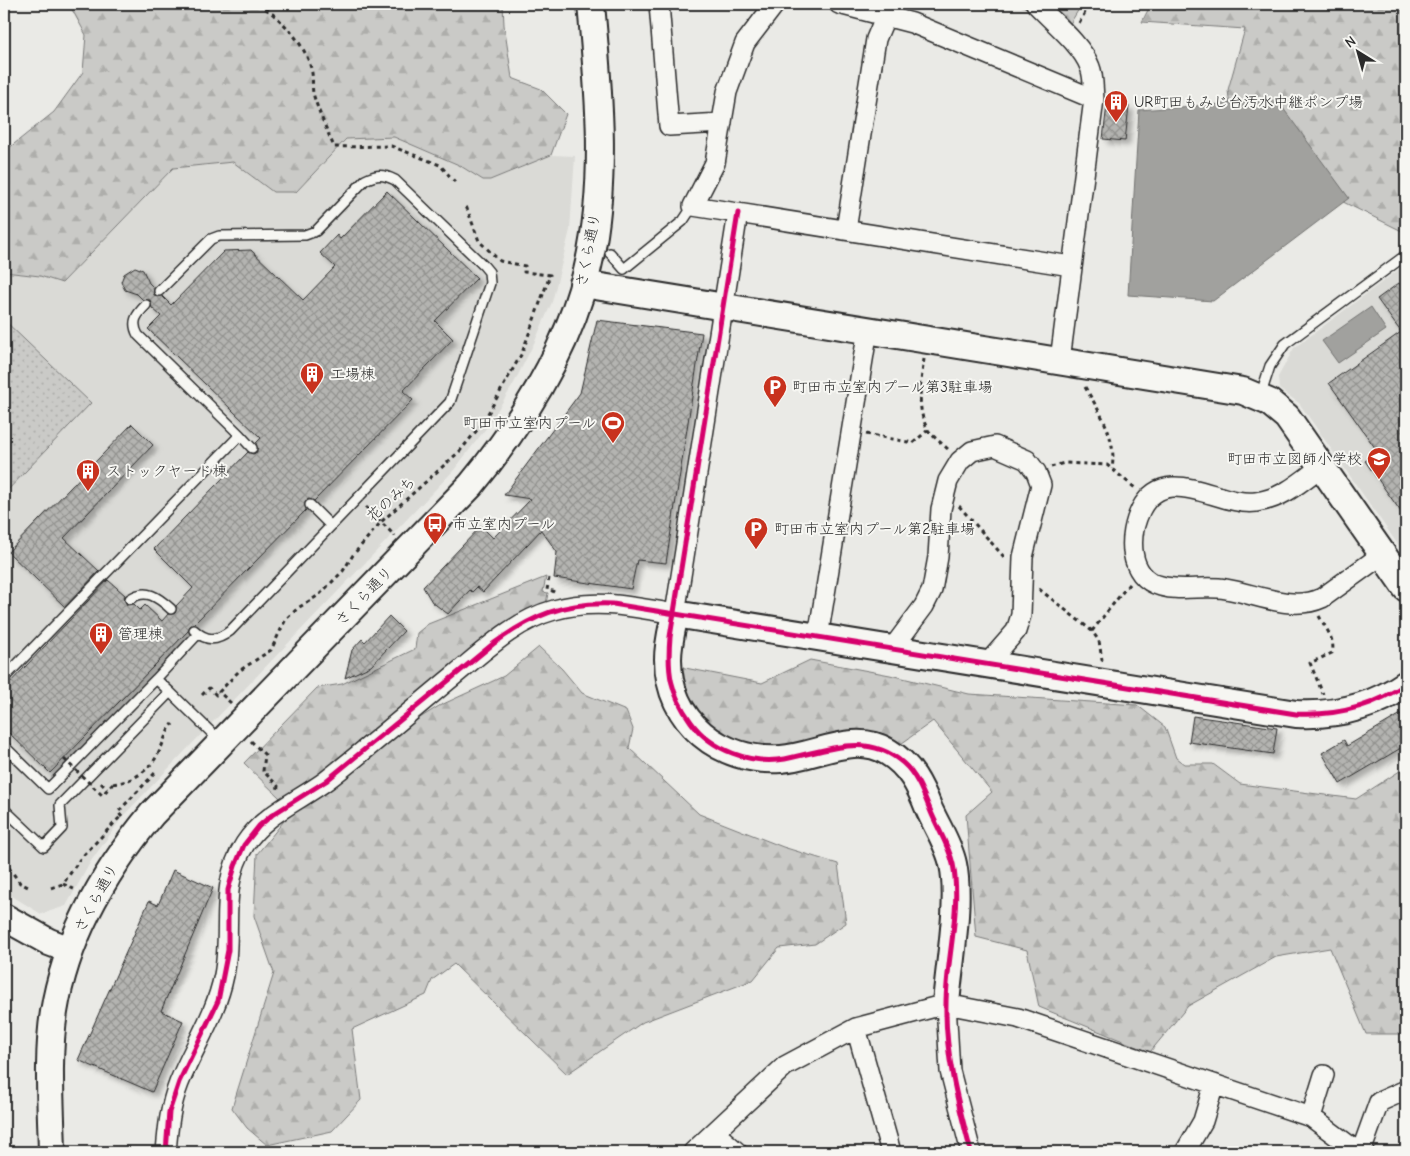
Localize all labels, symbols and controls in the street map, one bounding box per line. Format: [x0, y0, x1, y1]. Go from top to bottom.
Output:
north arrow [1332, 28, 1382, 78]
text: N [1342, 32, 1359, 52]
building icon: UR町田もみじ台汚水中継ポンプ場 [1103, 89, 1129, 123]
place label: UR町田もみじ台汚水中継ポンプ場 [1134, 93, 1363, 111]
street label: さくら通り [572, 211, 604, 289]
building icon: 工場棟 [299, 361, 325, 395]
place label: 工場棟 [330, 365, 375, 383]
parking icon: 町田市立室内プール第3駐車場 [762, 374, 788, 408]
place label: 町田市立室内プール第3駐車場 [792, 378, 993, 396]
sports icon: 町田市立室内プール [600, 410, 626, 444]
place label: 町田市立室内プール [463, 414, 596, 432]
school or university icon: 町田市立図師小学校 [1366, 446, 1392, 480]
place label: 町田市立図師小学校 [1227, 450, 1362, 468]
building icon: ストックヤード棟 [75, 458, 101, 492]
place label: ストックヤード棟 [106, 462, 227, 480]
street label: 花のみち [363, 472, 419, 526]
bus stop icon: 市立室内プール [422, 511, 448, 545]
place label: 市立室内プール [452, 515, 555, 533]
parking icon: 町田市立室内プール第2駐車場 [743, 516, 769, 550]
place label: 町田市立室内プール第2駐車場 [774, 520, 975, 538]
street label: さくら通り [331, 563, 397, 629]
building icon: 管理棟 [88, 621, 114, 655]
place label: 管理棟 [118, 625, 163, 643]
street label: さくら通り [70, 861, 122, 935]

